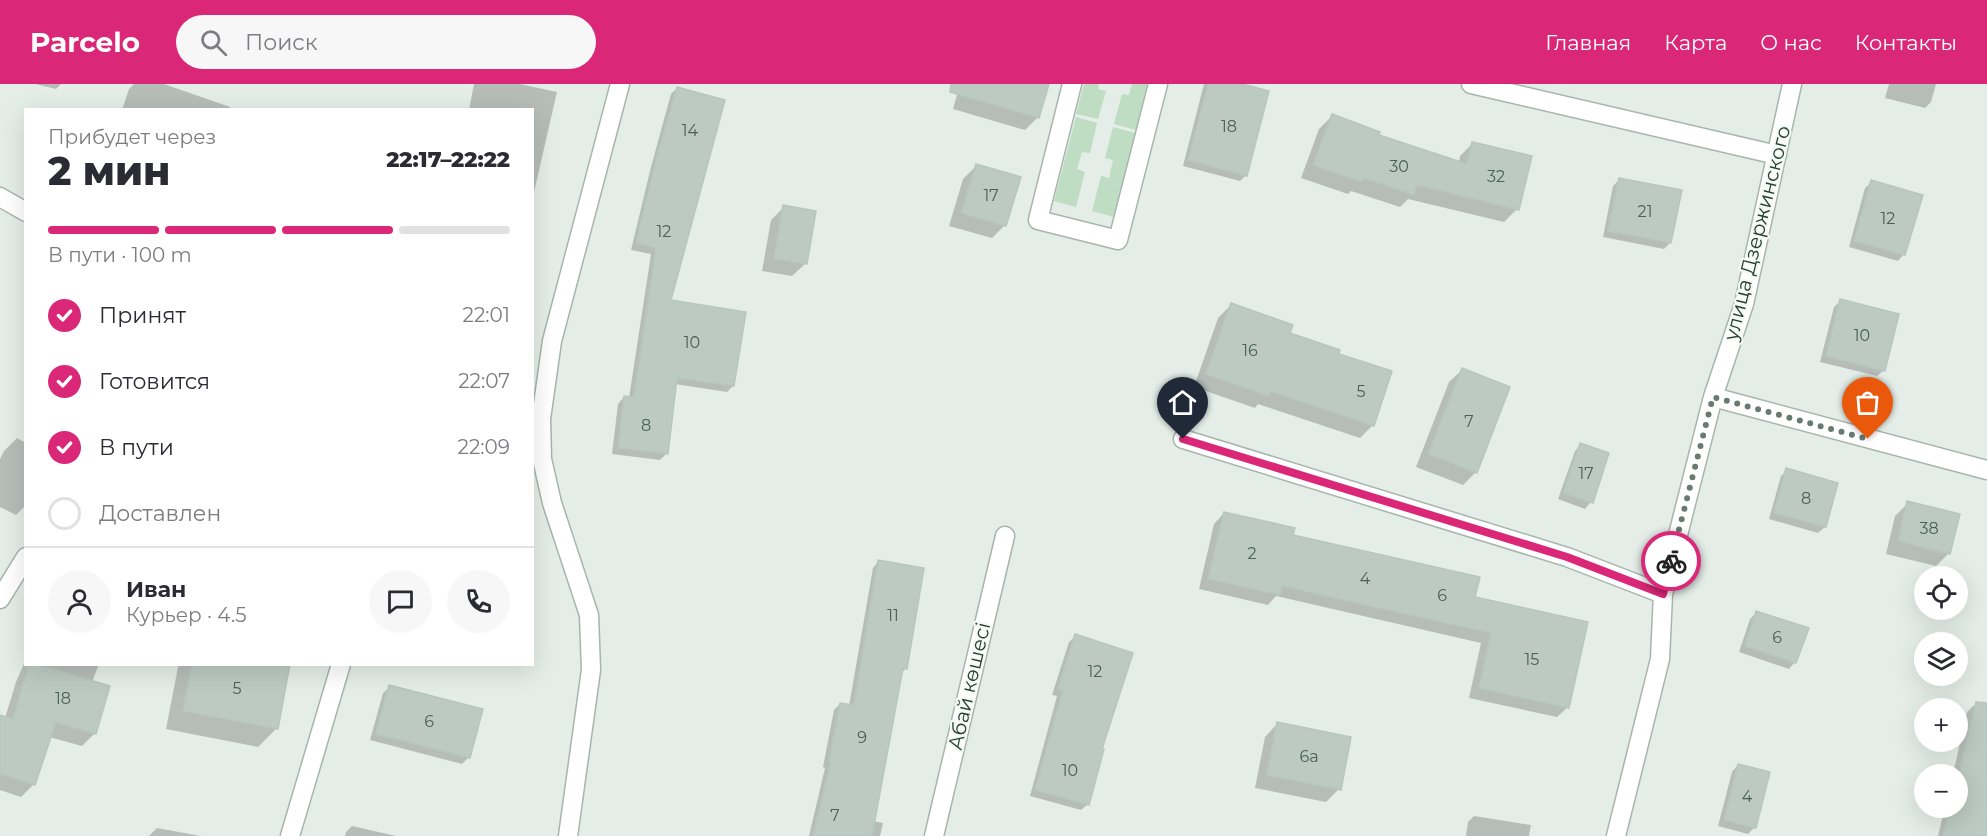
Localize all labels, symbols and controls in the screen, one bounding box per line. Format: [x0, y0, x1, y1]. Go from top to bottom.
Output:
search box [176, 15, 596, 69]
text: Parcelo [30, 25, 140, 59]
icon: search [197, 26, 230, 59]
text: Поиск [245, 29, 317, 56]
text: Главная [1545, 30, 1631, 55]
text: Карта [1664, 30, 1727, 55]
text: О нас [1760, 30, 1822, 55]
text: Контакты [1855, 30, 1957, 55]
house number: 18 [1221, 117, 1237, 136]
house number: 14 [682, 121, 699, 140]
street label: улица Дзержинского [1718, 123, 1795, 344]
text: Прибудет через [48, 125, 216, 149]
text: 22:17–22:22 [386, 146, 510, 173]
text: 2 мин [48, 147, 170, 195]
house number: 30 [1389, 157, 1409, 176]
house number: 32 [1487, 167, 1505, 186]
house number: 17 [983, 186, 999, 205]
house number: 21 [1638, 202, 1652, 221]
house number: 12 [1881, 209, 1895, 228]
house number: 12 [657, 222, 671, 241]
text: В пути · 100 m [48, 243, 192, 267]
icon: check [48, 299, 81, 332]
text: Принят [99, 302, 186, 329]
text: 22:01 [463, 303, 510, 327]
house number: 10 [1854, 326, 1870, 345]
house number: 10 [684, 333, 700, 352]
house number: 16 [1242, 341, 1258, 360]
icon: check [48, 365, 81, 398]
text: Готовится [99, 368, 210, 395]
text: 22:07 [458, 369, 510, 393]
pin [1157, 377, 1208, 439]
pin [1842, 377, 1893, 439]
house number: 5 [1356, 382, 1366, 401]
icon: home [1166, 386, 1199, 419]
icon: bag [1851, 386, 1884, 419]
house number: 7 [1464, 412, 1474, 431]
house number: 8 [641, 416, 651, 435]
icon: check [48, 431, 81, 464]
text: В пути [99, 434, 174, 461]
text: 22:09 [458, 435, 510, 459]
house number: 17 [1578, 464, 1594, 483]
house number: 8 [1801, 489, 1811, 508]
text: Доставлен [99, 500, 221, 527]
house number: 38 [1919, 519, 1939, 538]
courier [1641, 531, 1701, 591]
house number: 2 [1247, 544, 1257, 563]
icon: bike [1655, 545, 1688, 578]
map controls [1914, 566, 1968, 818]
button: locate [1914, 566, 1968, 620]
house number: 4 [1360, 569, 1371, 588]
button: person [48, 570, 111, 633]
button: chat [369, 570, 432, 633]
button: phone [447, 570, 510, 633]
text: Иван [126, 576, 186, 603]
house number: 6 [1437, 586, 1447, 605]
text: Курьер · 4.5 [126, 603, 246, 627]
house number: 11 [887, 606, 899, 625]
street label: Абай көшесі [943, 620, 995, 752]
house number: 6 [1772, 628, 1782, 647]
button: layers [1914, 632, 1968, 686]
house number: 15 [1525, 650, 1539, 669]
house number: 12 [1088, 662, 1102, 681]
house number: 5 [232, 679, 242, 698]
house number: 18 [55, 689, 71, 708]
button: + [1914, 698, 1968, 752]
house number: 6 [424, 712, 434, 731]
house number: 9 [857, 728, 867, 747]
house number: 6а [1299, 747, 1319, 766]
house number: 10 [1062, 761, 1078, 780]
button: − [1914, 764, 1968, 818]
house number: 4 [1742, 787, 1753, 806]
house number: 7 [830, 806, 840, 825]

